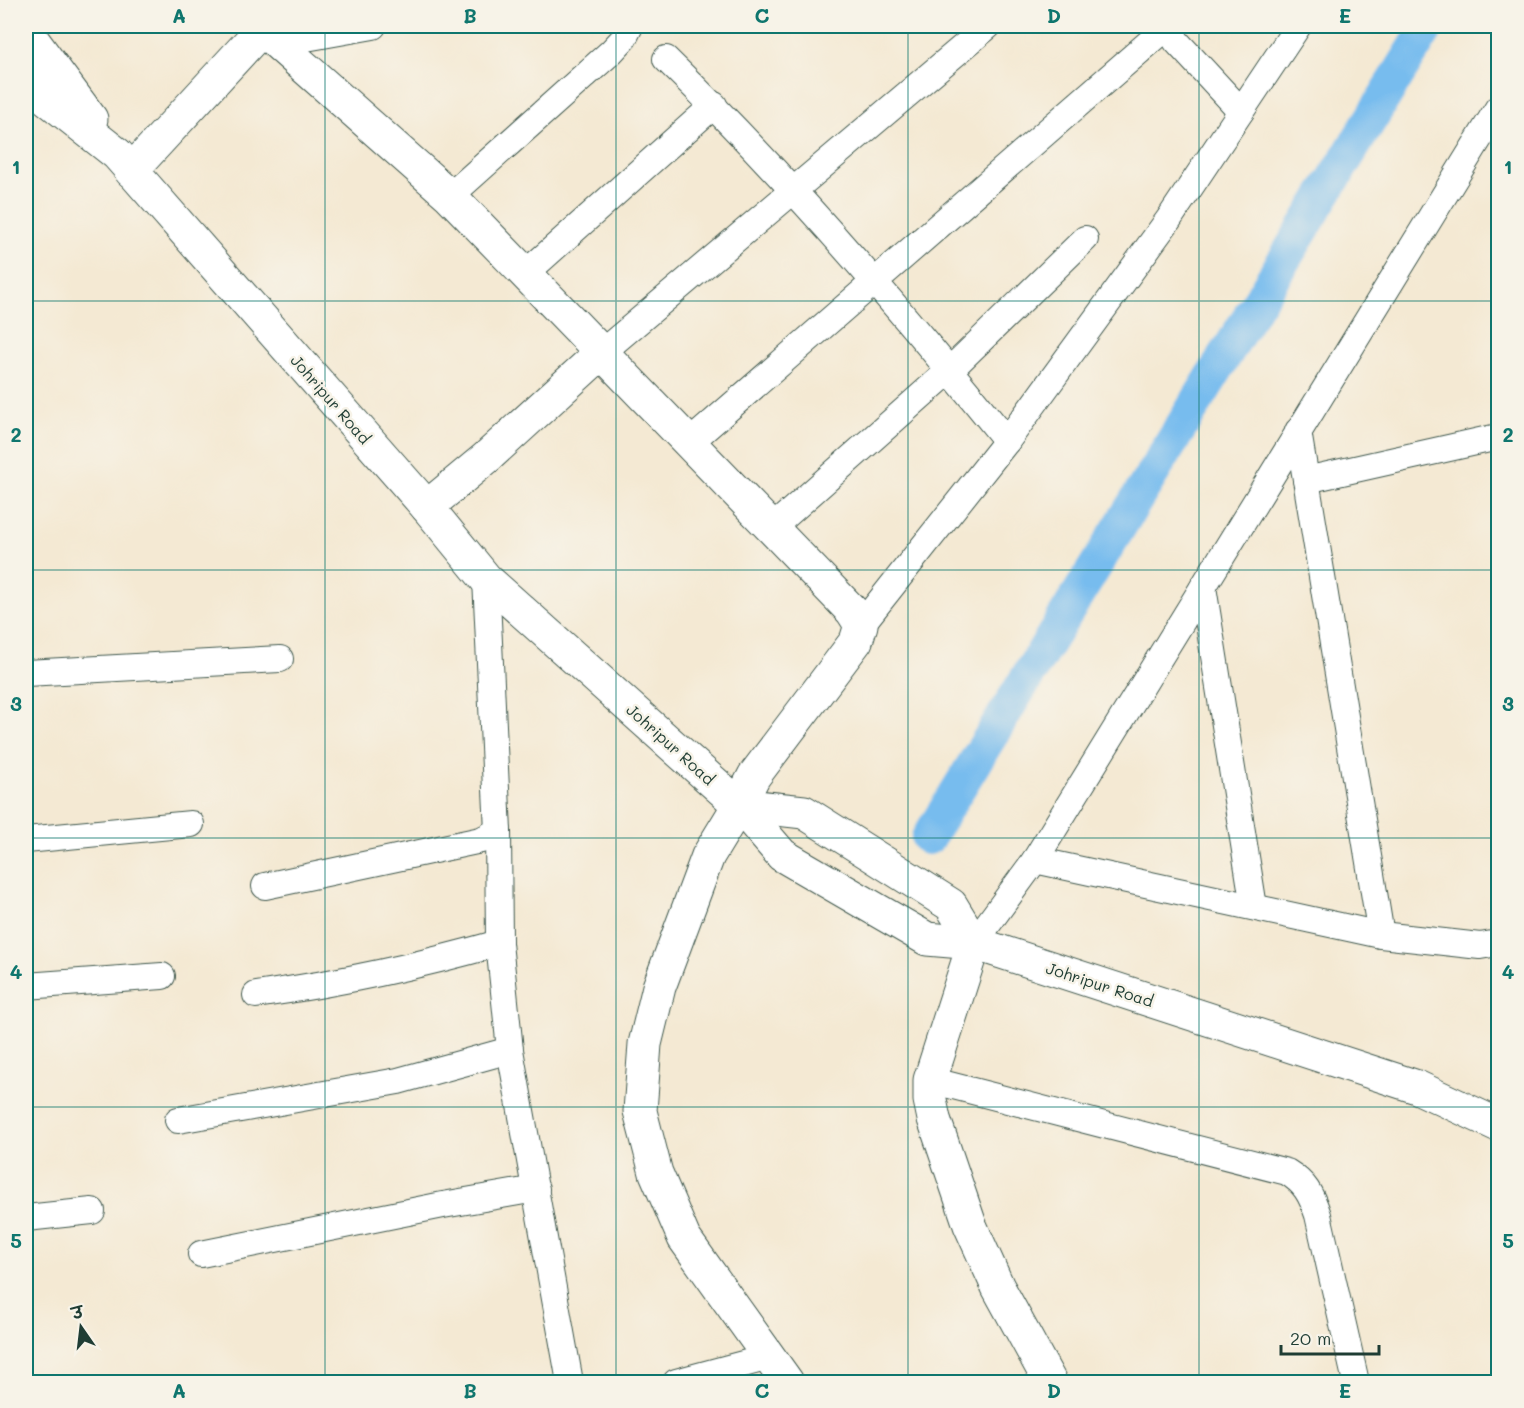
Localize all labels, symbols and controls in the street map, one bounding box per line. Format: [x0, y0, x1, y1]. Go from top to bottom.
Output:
text: A [172, 2, 186, 28]
text: B [463, 2, 477, 28]
text: C [755, 2, 770, 28]
text: D [1047, 2, 1061, 28]
text: E [1339, 2, 1351, 28]
text: 1 [12, 153, 20, 179]
text: 1 [1504, 153, 1512, 179]
street label: Johripur Road [286, 350, 376, 448]
text: 2 [10, 421, 22, 447]
text: 2 [1502, 421, 1514, 447]
text: 3 [10, 690, 22, 716]
text: 3 [1502, 690, 1514, 716]
street label: Johripur Road [622, 699, 720, 789]
street label: Johripur Road [1044, 957, 1156, 1011]
text: 4 [10, 958, 23, 984]
text: 4 [1502, 958, 1515, 984]
text: 5 [10, 1227, 22, 1253]
text: 5 [1502, 1227, 1514, 1253]
north arrow [51, 1297, 111, 1357]
text: उ [68, 1300, 86, 1324]
scale bar [1281, 1318, 1378, 1356]
text: 20 m [1290, 1326, 1331, 1350]
text: A [172, 1377, 186, 1403]
text: B [463, 1377, 477, 1403]
text: C [755, 1377, 770, 1403]
text: D [1047, 1377, 1061, 1403]
text: E [1339, 1377, 1351, 1403]

